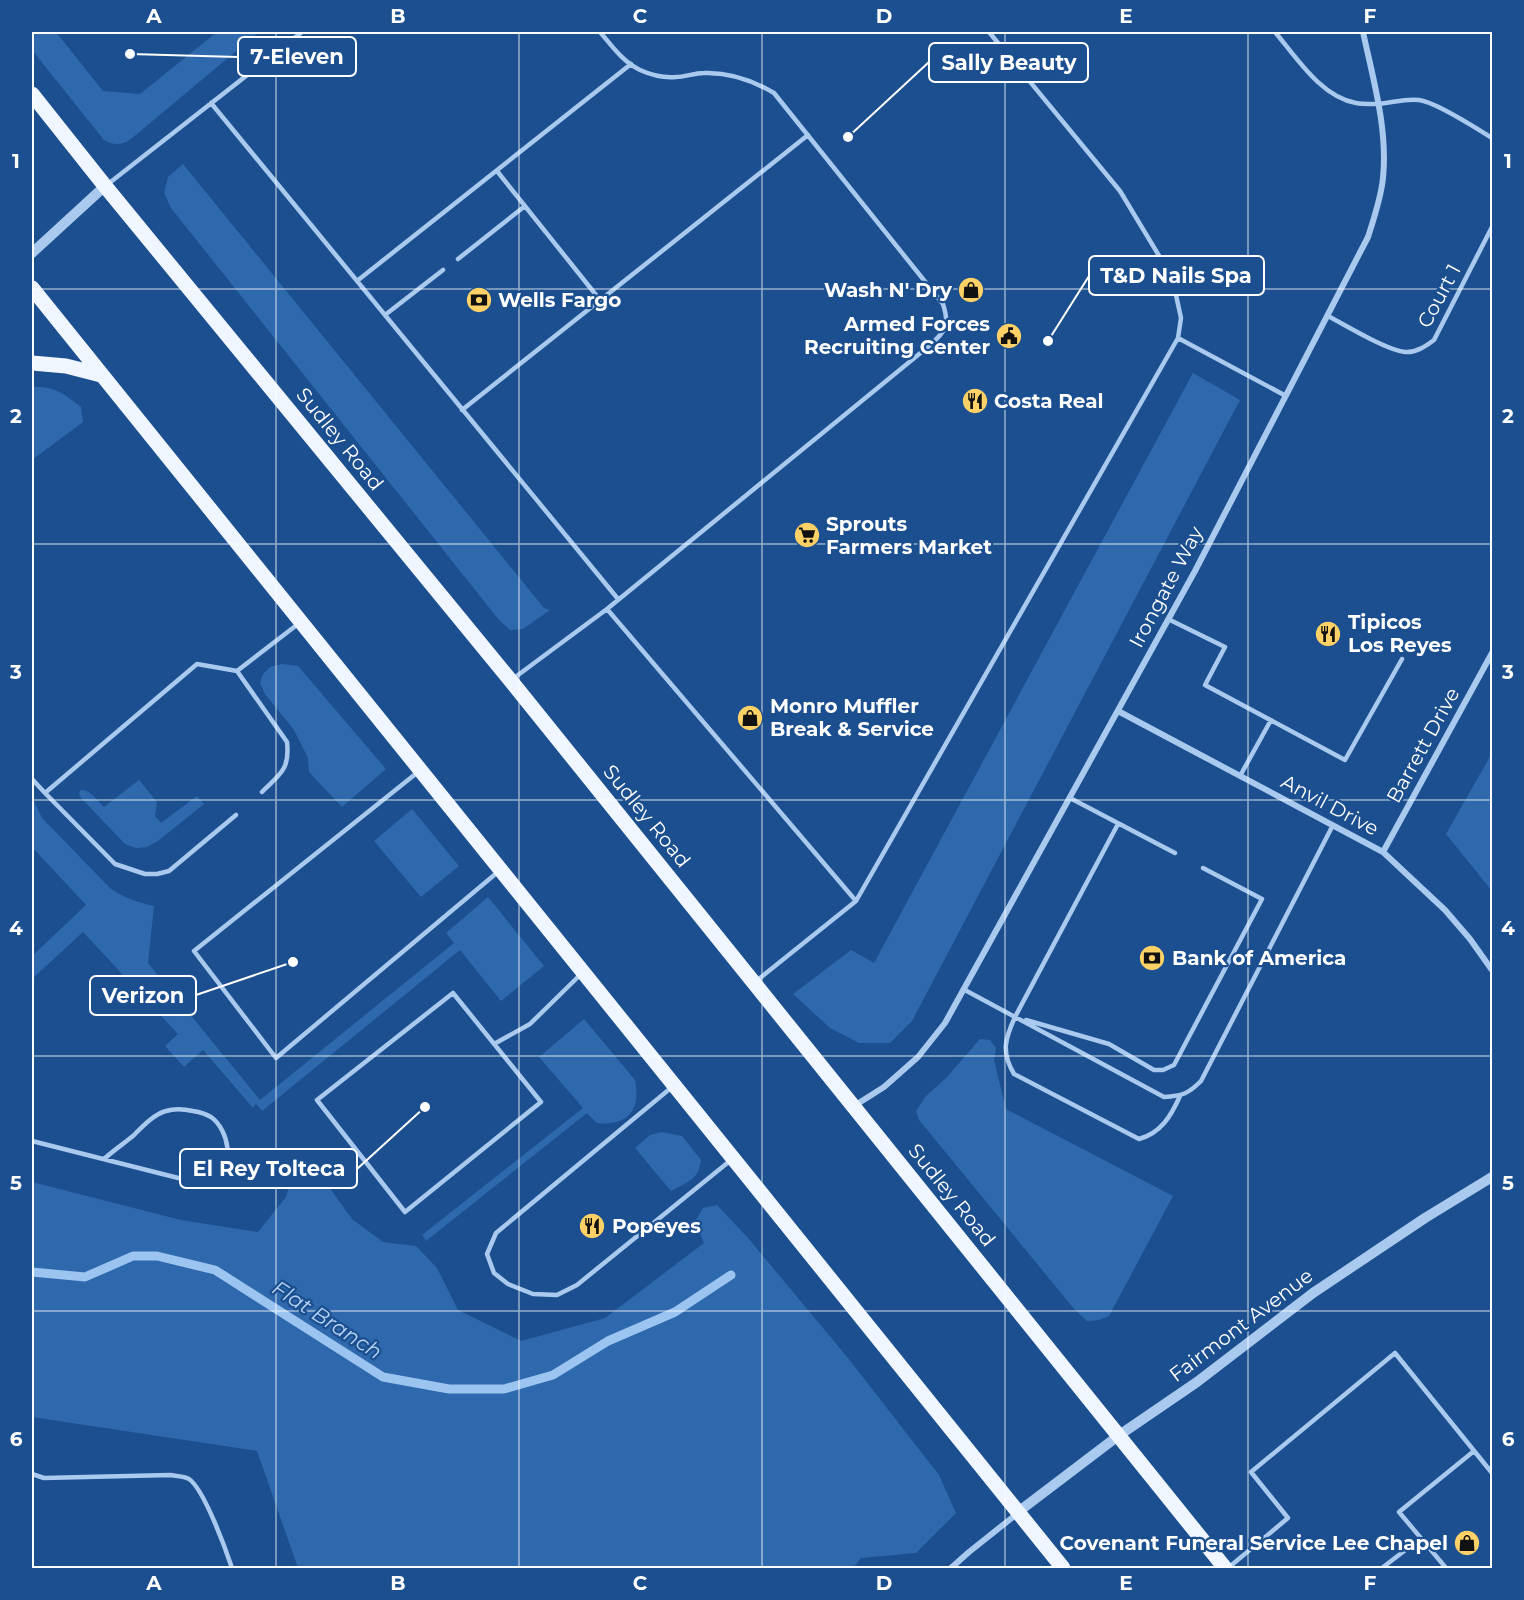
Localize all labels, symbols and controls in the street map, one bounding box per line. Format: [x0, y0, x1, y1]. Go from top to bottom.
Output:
text: A [145, 4, 162, 28]
text: B [390, 4, 406, 28]
text: C [633, 4, 648, 28]
text: D [876, 4, 892, 28]
text: E [1119, 4, 1133, 28]
text: F [1364, 4, 1377, 28]
callout: 7-Eleven [238, 37, 356, 76]
callout: Sally Beauty [929, 43, 1088, 82]
text: 7-Eleven [250, 44, 344, 69]
text: Sally Beauty [941, 50, 1077, 75]
text: 1 [12, 149, 20, 173]
text: 1 [1504, 149, 1512, 173]
callout: T&D Nails Spa [1089, 256, 1264, 295]
street label: Court 1 [1412, 260, 1466, 332]
text: T&D Nails Spa [1100, 263, 1252, 288]
shop icon: Wash N' Dry [956, 275, 986, 305]
place label: Wash N' Dry [824, 278, 953, 302]
bank icon: Wells Fargo [464, 285, 494, 315]
place label: Wells Fargo [498, 288, 621, 312]
place label: Armed Forces Recruiting Center [804, 312, 990, 359]
public building icon: Armed Forces Recruiting Center [994, 321, 1024, 351]
street label: Sudley Road [291, 383, 389, 495]
restaurant icon: Costa Real [960, 386, 990, 416]
place label: Costa Real [994, 389, 1104, 413]
text: 2 [10, 404, 22, 428]
text: 2 [1502, 404, 1514, 428]
place label: Sprouts Farmers Market [826, 512, 992, 559]
supermarket icon: Sprouts Farmers Market [792, 520, 822, 550]
street label: Irongate Way [1124, 522, 1208, 652]
place label: Tipicos Los Reyes [1348, 610, 1452, 657]
restaurant icon: Tipicos Los Reyes [1313, 619, 1343, 649]
text: 3 [9, 660, 22, 684]
text: 3 [1501, 660, 1514, 684]
street label: Barrett Drive [1381, 683, 1465, 807]
place label: Monro Muffler Break & Service [770, 694, 934, 741]
shop icon: Monro Muffler Break & Service [735, 703, 765, 733]
street label: Sudley Road [598, 760, 696, 872]
street label: Anvil Drive [1277, 769, 1383, 841]
text: 4 [9, 916, 23, 940]
text: 4 [1501, 916, 1515, 940]
bank icon: Bank of America [1137, 943, 1167, 973]
place label: Bank of America [1172, 946, 1346, 970]
callout: Verizon [90, 976, 196, 1015]
text: Verizon [101, 983, 184, 1008]
street label: Sudley Road [903, 1139, 1001, 1251]
callout: El Rey Tolteca [180, 1149, 357, 1188]
text: El Rey Tolteca [193, 1156, 345, 1181]
text: 5 [10, 1171, 22, 1195]
text: 5 [1502, 1171, 1514, 1195]
restaurant icon: Popeyes [577, 1211, 607, 1241]
place label: Popeyes [612, 1214, 701, 1238]
street label: Fairmont Avenue [1165, 1263, 1317, 1387]
water label: Flat Branch [268, 1275, 387, 1364]
text: 6 [10, 1427, 23, 1451]
text: 6 [1502, 1427, 1515, 1451]
shop icon: Covenant Funeral Service Lee Chapel [1452, 1528, 1482, 1558]
place label: Covenant Funeral Service Lee Chapel [1060, 1531, 1448, 1555]
text: A [145, 1571, 162, 1595]
text: B [390, 1571, 406, 1595]
text: C [633, 1571, 648, 1595]
text: D [876, 1571, 892, 1595]
text: E [1119, 1571, 1133, 1595]
text: F [1364, 1571, 1377, 1595]

